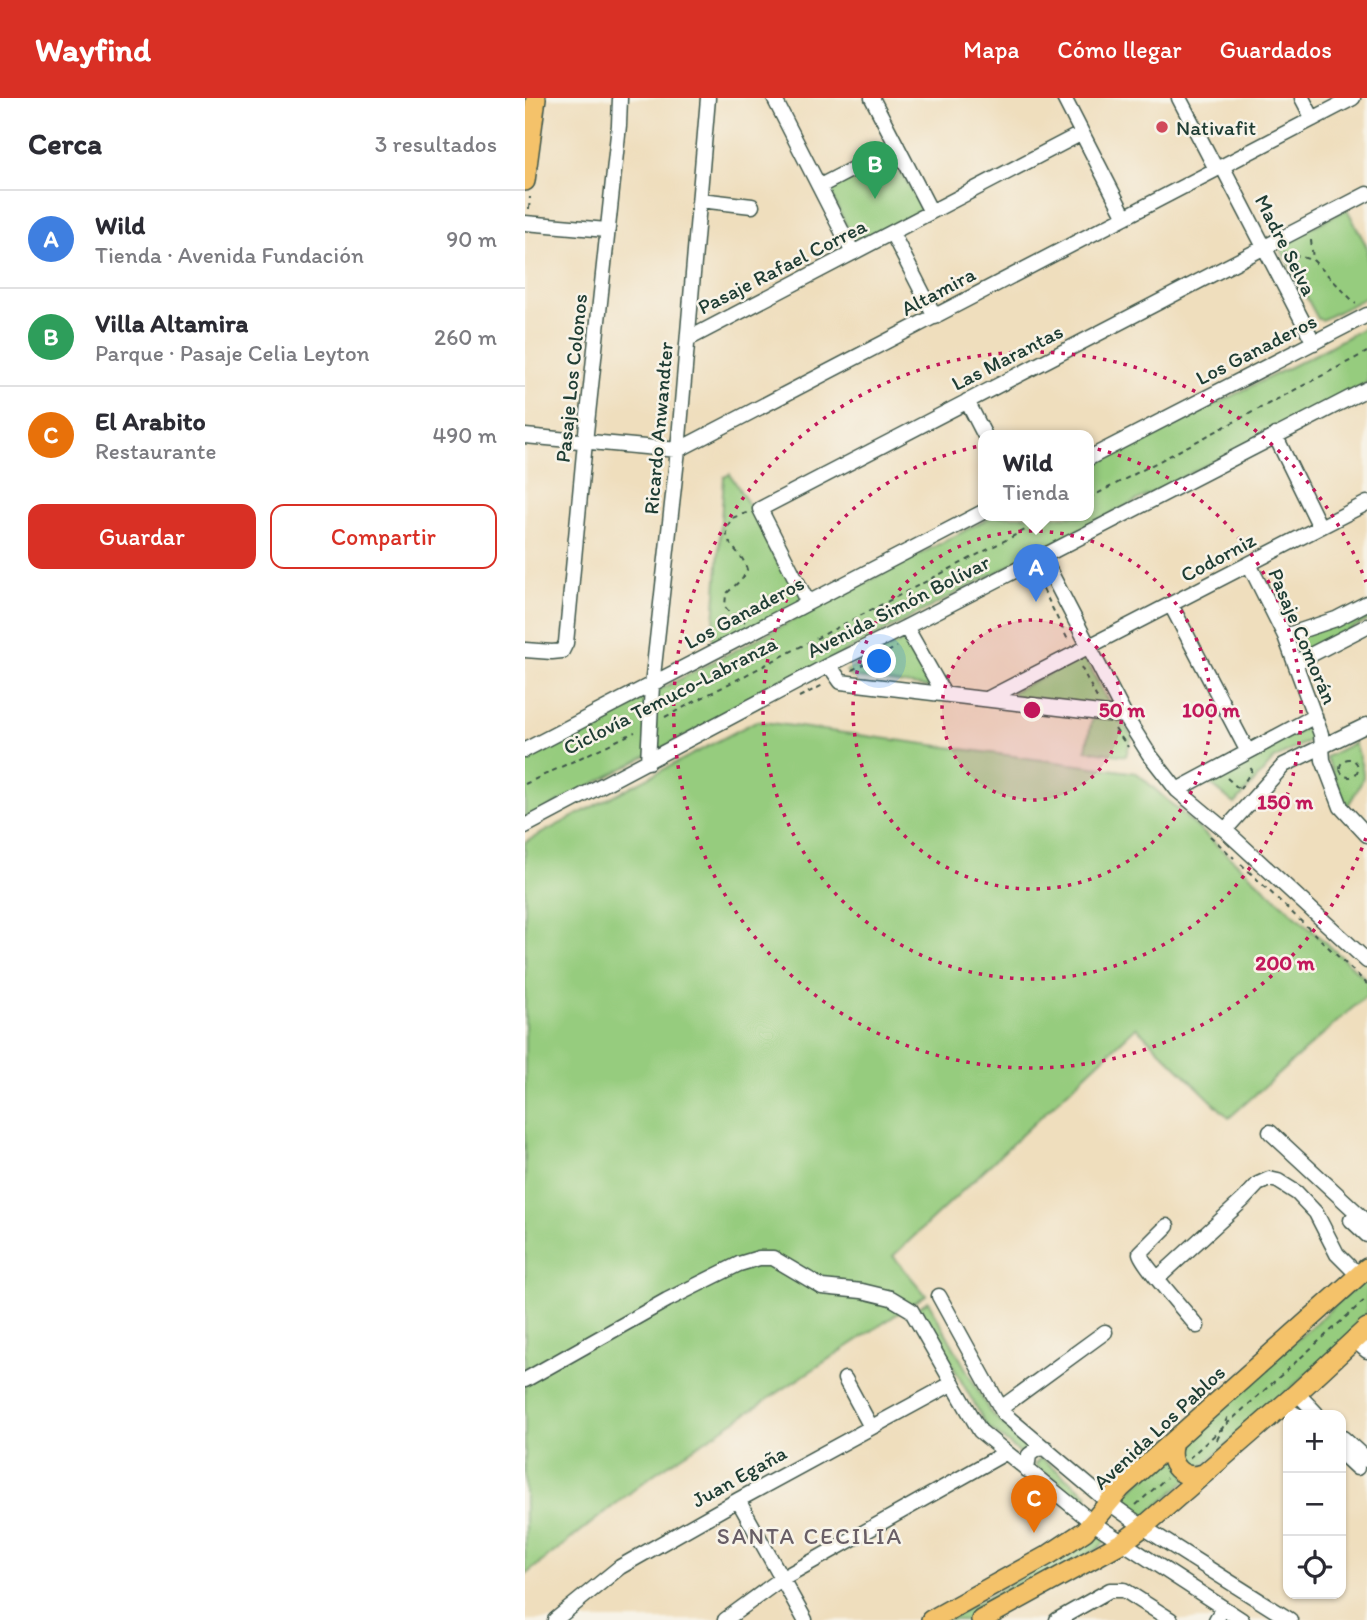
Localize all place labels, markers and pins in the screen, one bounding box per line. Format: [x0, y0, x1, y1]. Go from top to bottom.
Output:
place label: Nativafit [1176, 115, 1256, 140]
marker: Nativafit [1154, 119, 1170, 135]
pin: B [852, 141, 898, 199]
pin: A [1013, 544, 1059, 602]
centre of rings [1020, 698, 1044, 722]
pin: C [1011, 1475, 1057, 1533]

